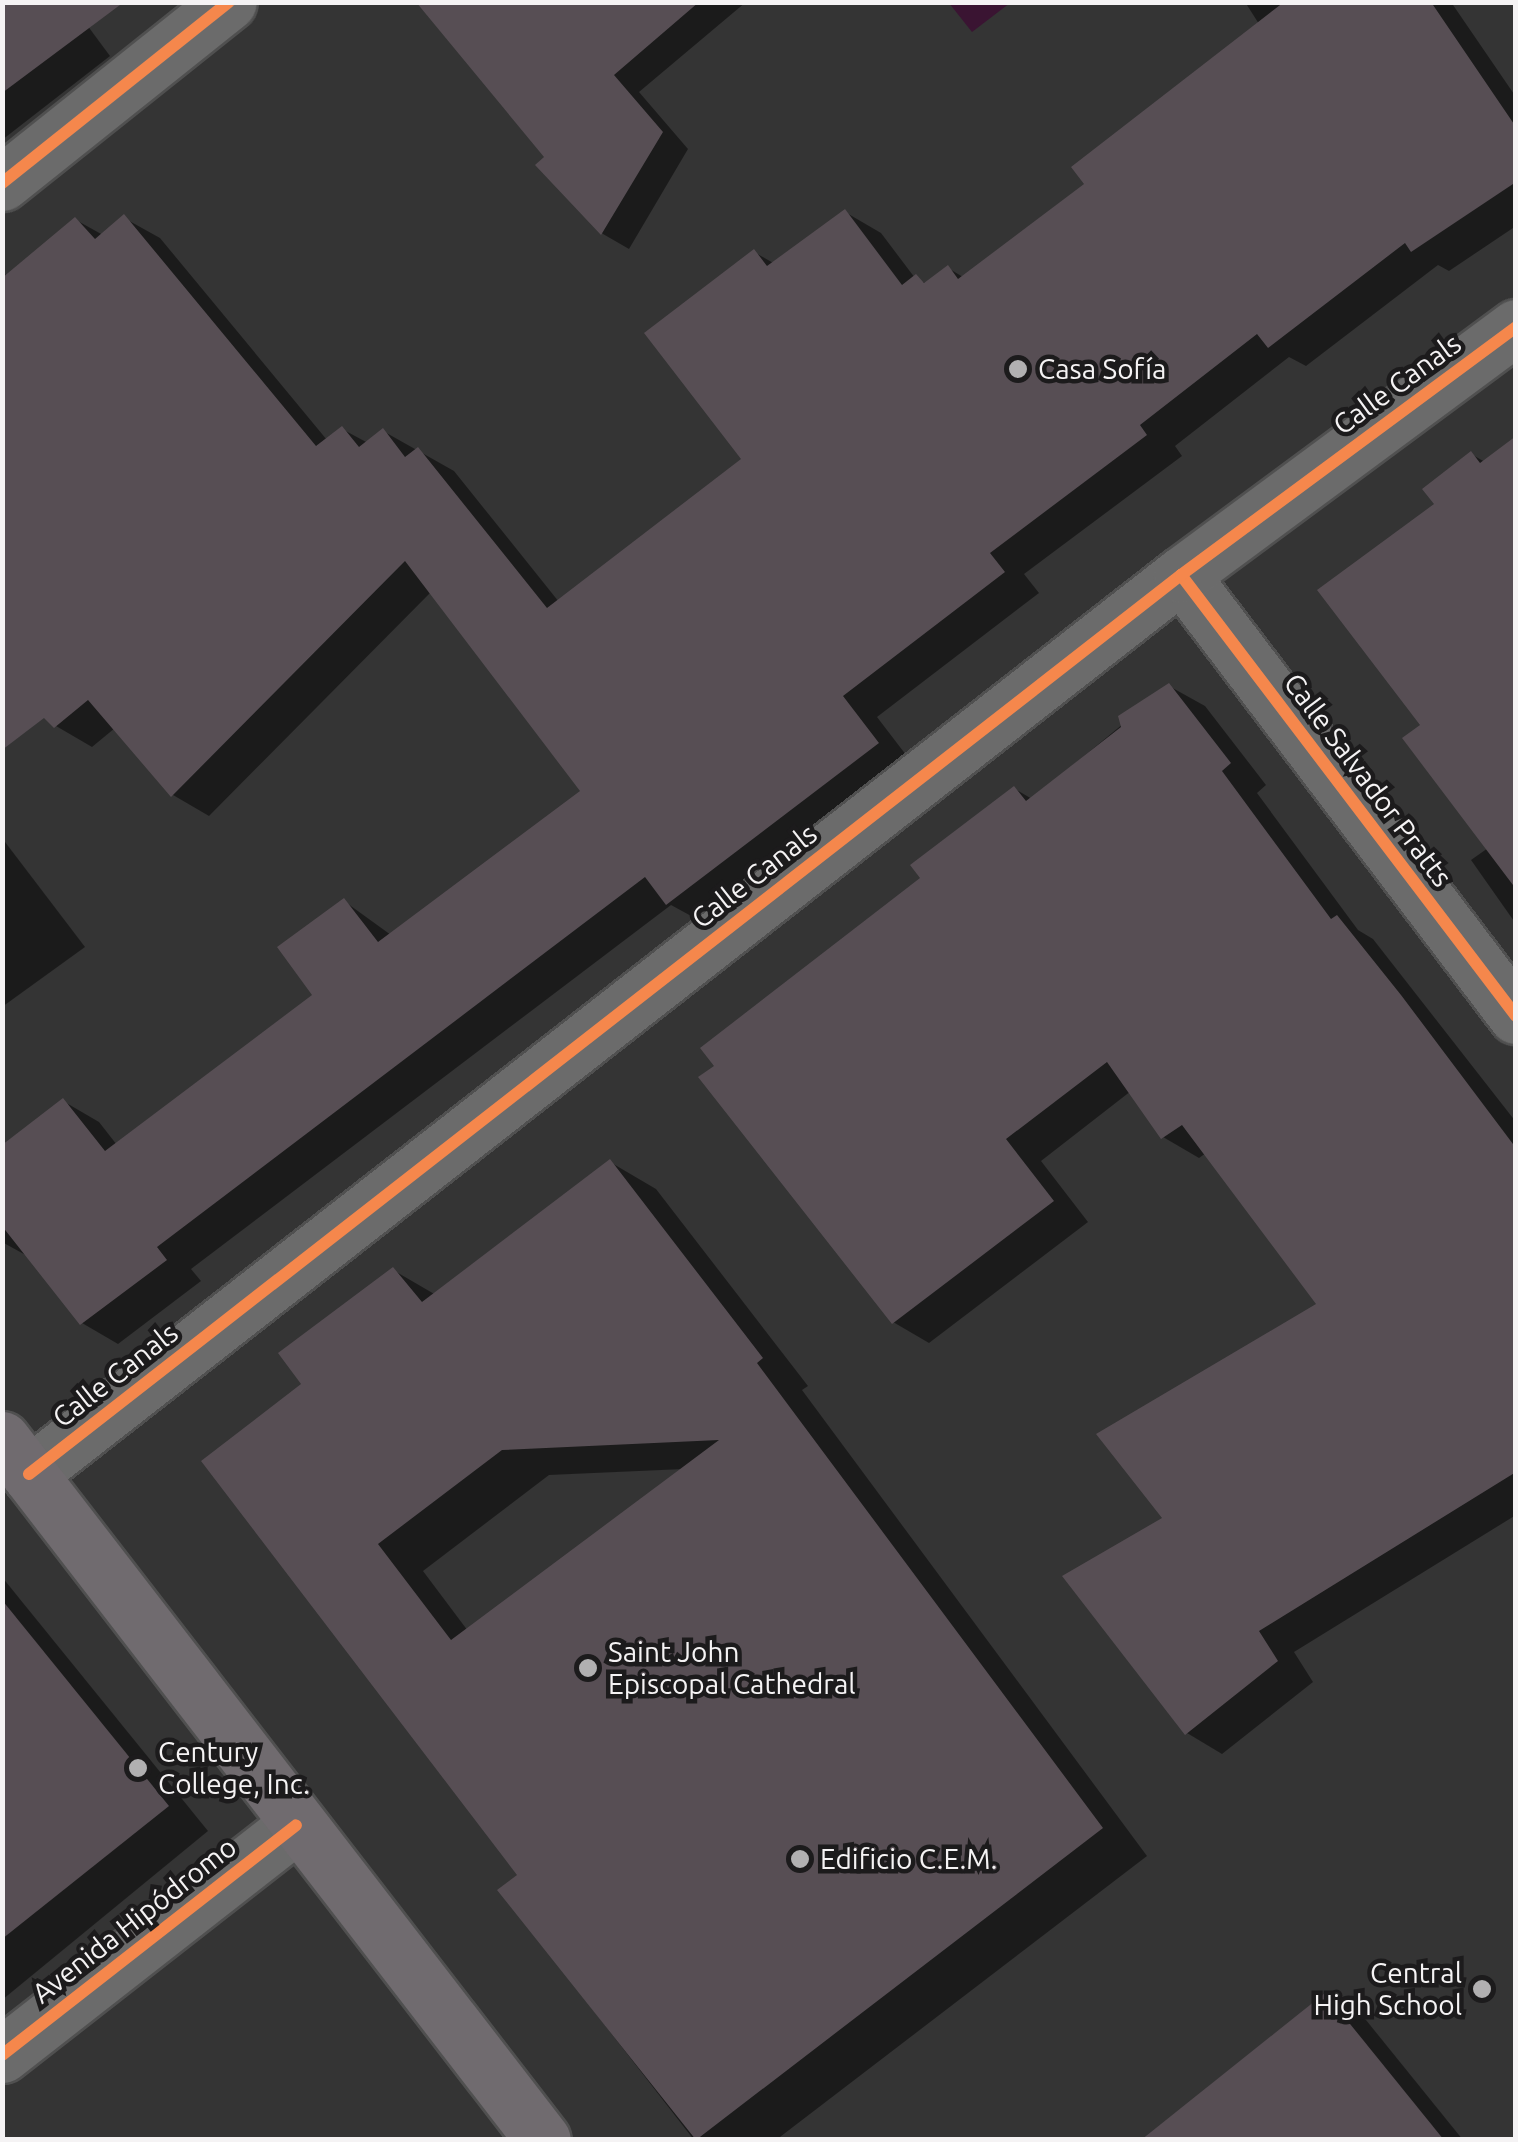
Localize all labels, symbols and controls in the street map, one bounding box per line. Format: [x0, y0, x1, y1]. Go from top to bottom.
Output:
street label: Calle Canals [1327, 326, 1467, 442]
place label: Casa Sofía [1038, 352, 1166, 386]
marker: Casa Sofía [1007, 358, 1029, 380]
street label: Calle Salvador Pratts [1277, 667, 1459, 893]
street label: Calle Canals [685, 817, 823, 935]
street label: Calle Canals [46, 1316, 184, 1434]
place label: Saint John Episcopal Cathedral [608, 1635, 856, 1701]
marker: Saint John Episcopal Cathedral [577, 1657, 599, 1679]
place label: Century College, Inc. [158, 1735, 310, 1801]
marker: Century College, Inc. [127, 1757, 149, 1779]
street label: Avenida Hipódromo [25, 1830, 243, 2010]
place label: Edificio C.E.M. [820, 1842, 997, 1876]
marker: Edificio C.E.M. [789, 1848, 811, 1870]
place label: Central High School [1313, 1956, 1462, 2022]
marker: Central High School [1471, 1978, 1493, 2000]

